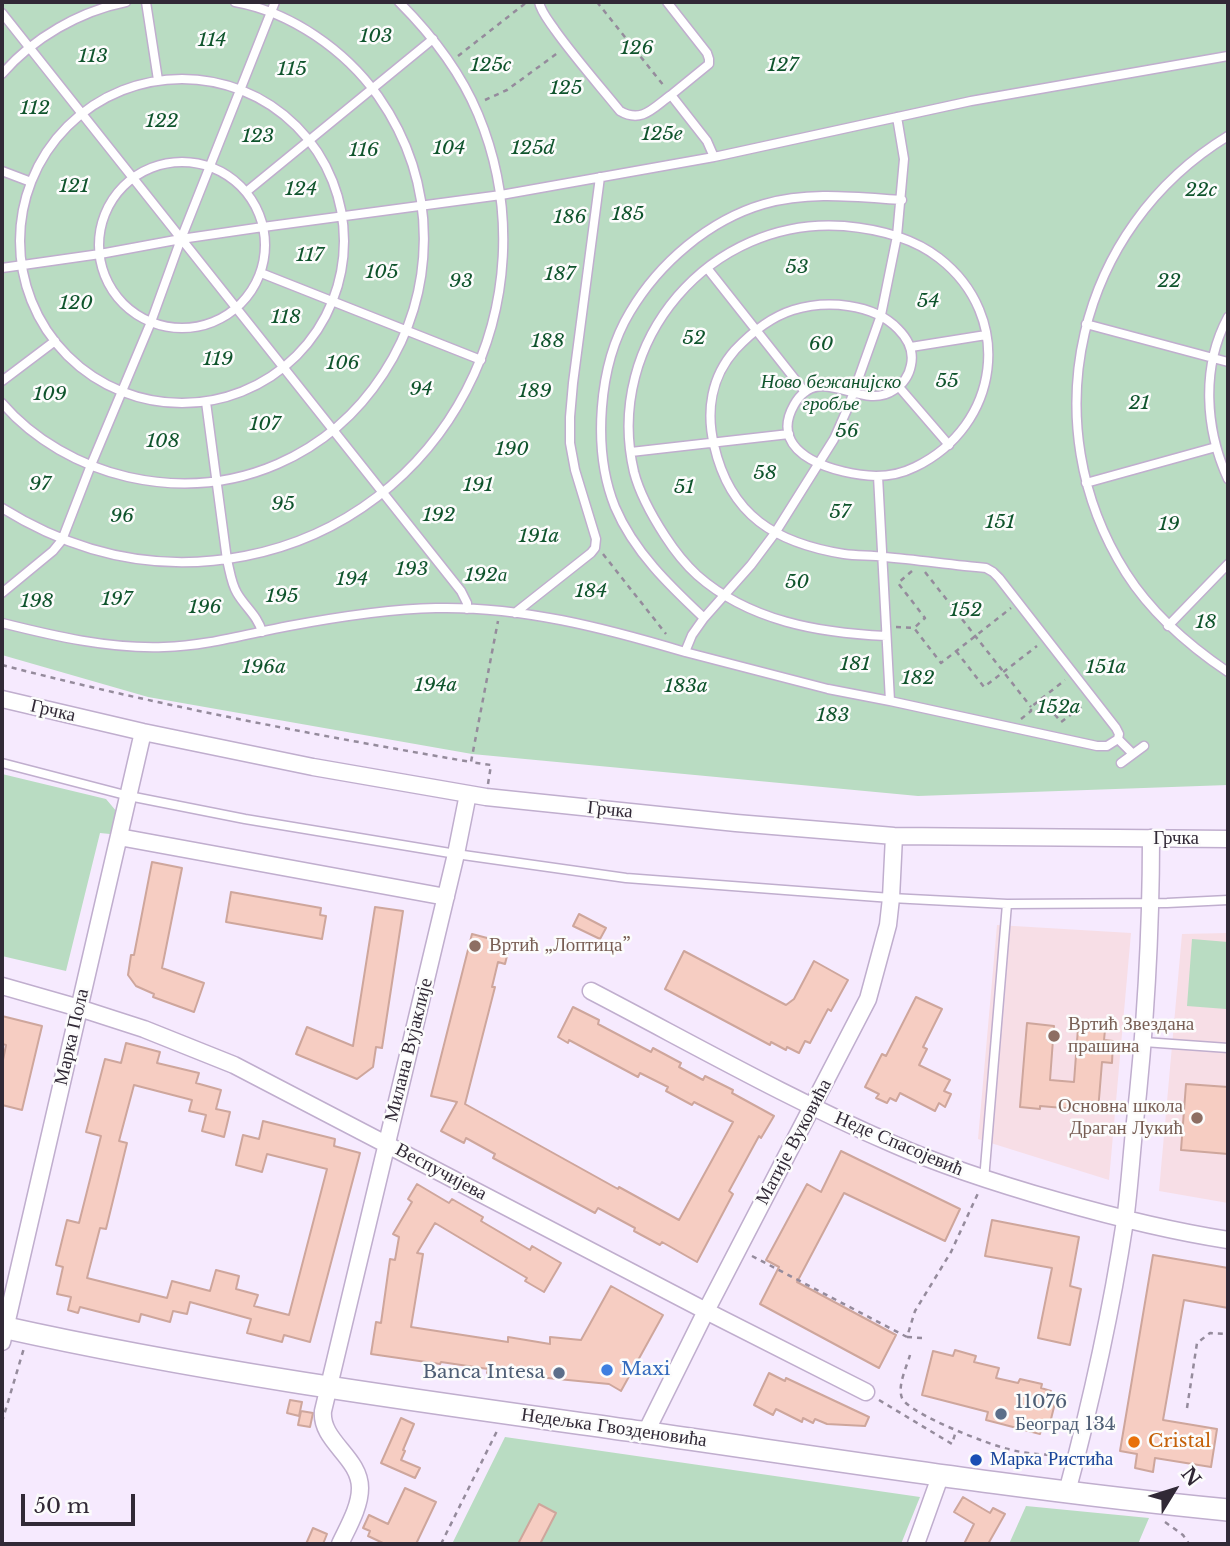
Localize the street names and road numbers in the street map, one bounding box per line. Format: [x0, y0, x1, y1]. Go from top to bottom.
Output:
street label: Грчка [28, 695, 78, 727]
street label: Грчка [586, 796, 634, 824]
street label: Грчка [1153, 828, 1199, 850]
street label: Милана Вујаклије [380, 976, 438, 1124]
street label: Марка Пола [50, 986, 94, 1088]
street label: Матије Вуковића [751, 1075, 837, 1209]
street label: Неде Спасојевић [831, 1107, 967, 1181]
street label: Веспучијева [391, 1138, 491, 1206]
street label: Недељка Гвозденовића [520, 1404, 708, 1452]

